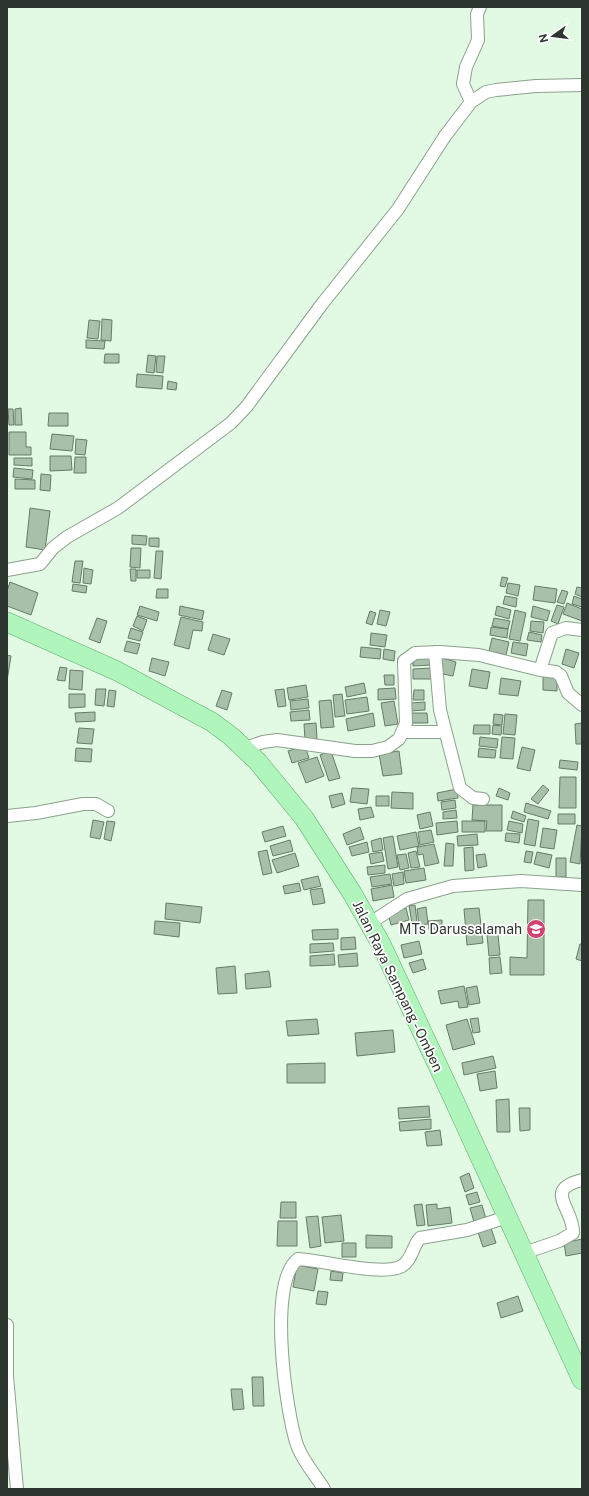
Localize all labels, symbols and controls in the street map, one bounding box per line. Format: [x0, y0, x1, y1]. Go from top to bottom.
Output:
north arrow [533, 16, 573, 56]
text: N [536, 33, 550, 44]
street label: Jalan Raya Sampang - Omben [349, 898, 447, 1074]
school or university icon: MTs Darussalamah [525, 918, 547, 940]
place label: MTs Darussalamah [399, 921, 522, 937]

